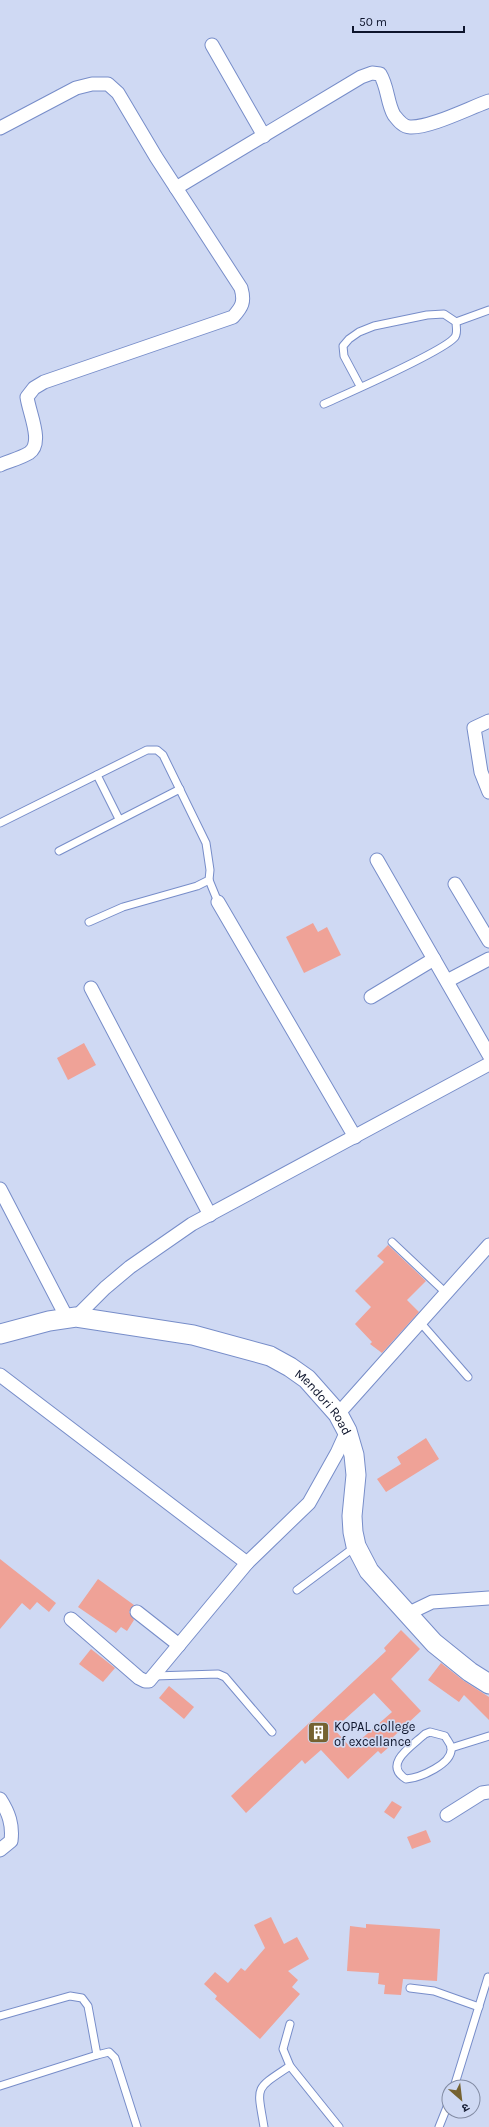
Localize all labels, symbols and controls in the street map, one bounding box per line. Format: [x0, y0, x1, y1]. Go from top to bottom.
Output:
scale bar [353, 8, 464, 34]
text: 50 m [359, 15, 387, 29]
street label: Mendori Road [292, 1366, 355, 1438]
place label: KOPAL college of excellance [334, 1719, 416, 1749]
building icon: KOPAL college of excellance [305, 1720, 331, 1746]
north arrow [441, 2079, 481, 2119]
text: उ [459, 2100, 471, 2115]

